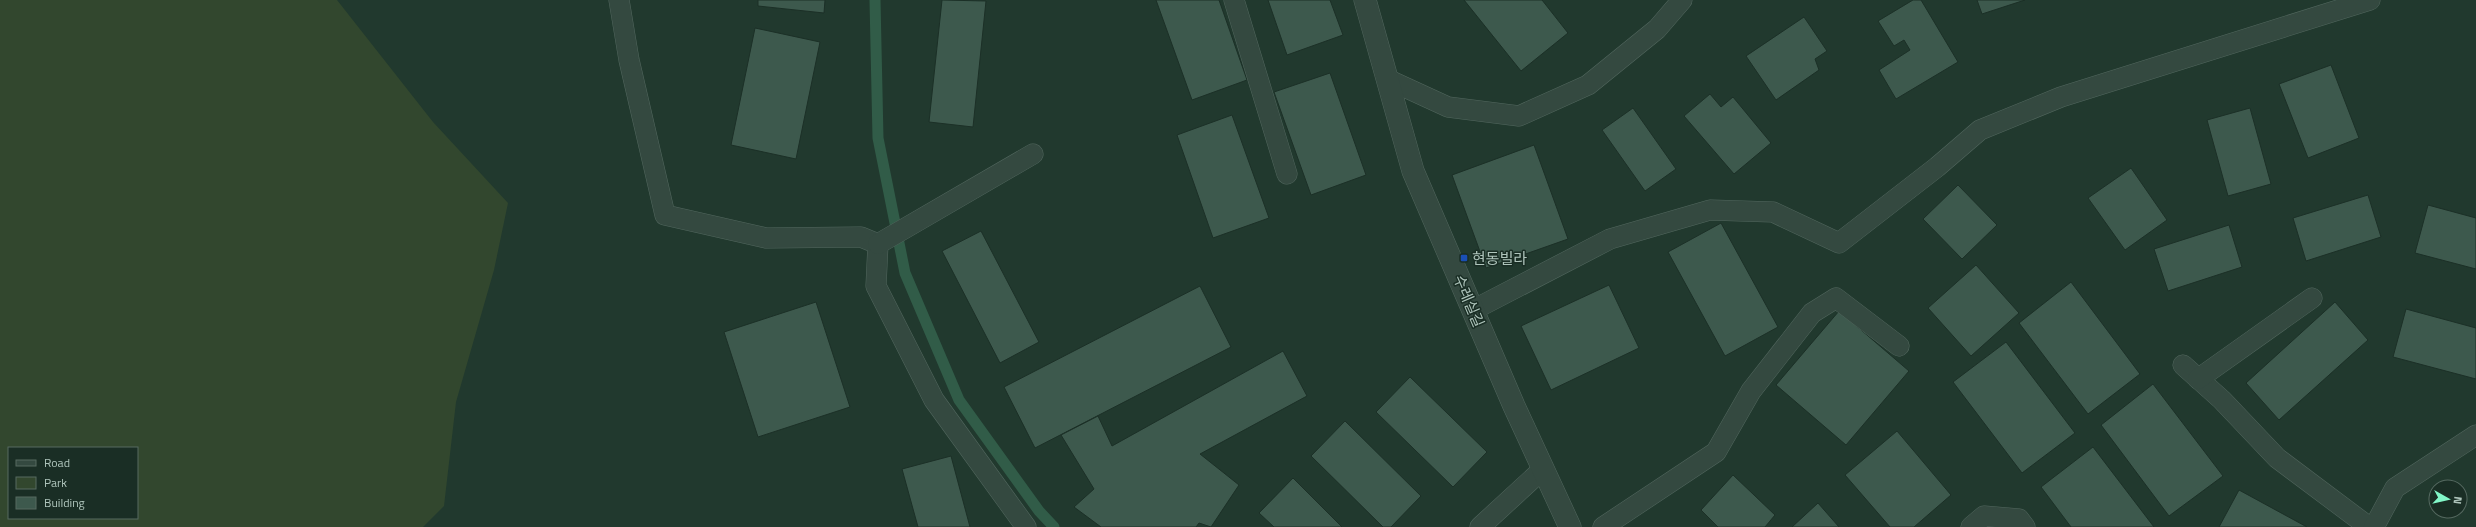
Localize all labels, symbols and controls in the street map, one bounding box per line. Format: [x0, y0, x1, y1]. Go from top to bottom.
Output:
place label: 현동빌라 [1472, 247, 1527, 270]
marker: 현동빌라 [1459, 253, 1469, 263]
street label: 수레실길 [1448, 271, 1490, 331]
legend [8, 447, 138, 519]
text: Road [44, 453, 70, 472]
text: Park [44, 473, 67, 492]
north arrow [2428, 479, 2468, 519]
text: Building [44, 493, 85, 512]
text: N [2449, 496, 2466, 505]

